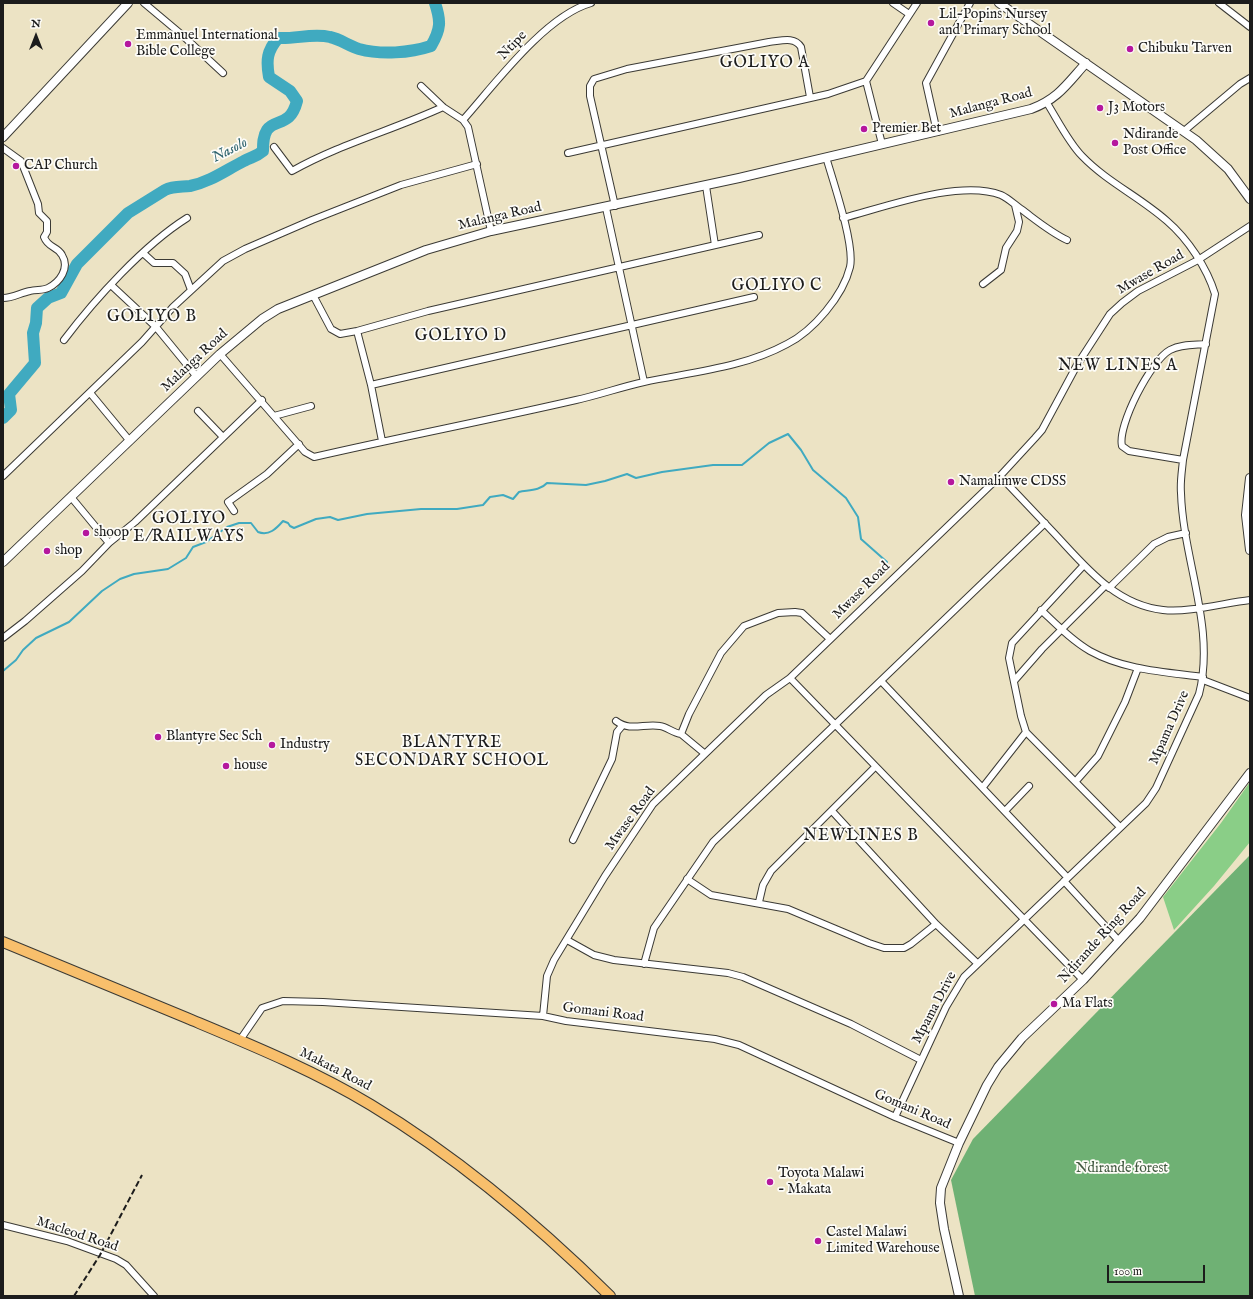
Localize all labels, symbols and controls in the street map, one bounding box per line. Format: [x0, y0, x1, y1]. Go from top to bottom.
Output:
place label: Lil-Popins Nursey and Primary School [939, 7, 1051, 40]
north arrow [16, 16, 56, 56]
text: N [31, 17, 41, 31]
marker: Lil-Popins Nursey and Primary School [926, 18, 936, 28]
place label: Emmanuel International Bible College [136, 28, 278, 60]
street label: Ntipe [495, 28, 531, 64]
marker: Emmanuel International Bible College [123, 39, 133, 49]
place label: Chibuku Tarven [1138, 41, 1232, 57]
marker: Chibuku Tarven [1125, 44, 1135, 54]
district label: GOLIYO A [720, 54, 810, 74]
street label: Malanga Road [948, 85, 1034, 123]
place label: J3 Motors [1108, 100, 1165, 116]
marker: J3 Motors [1095, 103, 1105, 113]
place label: Premier Bet [872, 121, 941, 137]
marker: Premier Bet [859, 124, 869, 134]
place label: Ndirande Post Office [1123, 127, 1186, 160]
water label: Nasolo [209, 134, 251, 168]
marker: Ndirande Post Office [1110, 138, 1120, 148]
place label: CAP Church [24, 158, 98, 174]
marker: CAP Church [11, 161, 21, 171]
street label: Malanga Road [457, 199, 543, 235]
street label: Mwase Road [1115, 247, 1187, 299]
district label: GOLIYO C [732, 277, 822, 297]
district label: GOLIYO B [107, 308, 197, 328]
street label: Malanga Road [158, 326, 232, 396]
district label: GOLIYO D [415, 327, 507, 347]
district label: NEW LINES A [1058, 357, 1178, 377]
place label: Namalimwe CDSS [959, 474, 1066, 490]
marker: Namalimwe CDSS [946, 477, 956, 487]
district label: GOLIYO E/RAILWAYS [133, 510, 245, 548]
place label: shoop [94, 525, 129, 541]
marker: shoop [81, 528, 91, 538]
place label: shop [55, 543, 82, 559]
marker: shop [42, 546, 52, 556]
street label: Mwase Road [830, 559, 894, 623]
street label: Mpama Drive [1146, 688, 1194, 768]
place label: Blantyre Sec Sch [166, 729, 262, 745]
marker: Blantyre Sec Sch [153, 732, 163, 742]
district label: BLANTYRE SECONDARY SCHOOL [355, 734, 549, 772]
place label: Industry [280, 737, 330, 753]
marker: Industry [267, 740, 277, 750]
place label: house [234, 758, 267, 774]
marker: house [221, 761, 231, 771]
street label: Mwase Road [602, 784, 660, 854]
district label: NEWLINES B [803, 827, 919, 847]
street label: Ndirande Ring Road [1056, 885, 1150, 987]
street label: Mpama Drive [909, 969, 961, 1047]
place label: Ma Flats [1062, 996, 1113, 1012]
marker: Ma Flats [1049, 999, 1059, 1009]
street label: Gomani Road [562, 1000, 644, 1026]
street label: Makata Road [296, 1045, 374, 1095]
street label: Gomani Road [871, 1086, 953, 1134]
park label: Ndirande forest [1076, 1161, 1168, 1177]
place label: Toyota Malawi - Makata [778, 1166, 864, 1198]
marker: Toyota Malawi - Makata [765, 1177, 775, 1187]
street label: Macleod Road [34, 1214, 120, 1256]
place label: Castel Malawi Limited Warehouse [826, 1225, 940, 1258]
marker: Castel Malawi Limited Warehouse [813, 1236, 823, 1246]
scale bar [1109, 1257, 1207, 1283]
text: 100 m [1114, 1264, 1142, 1279]

